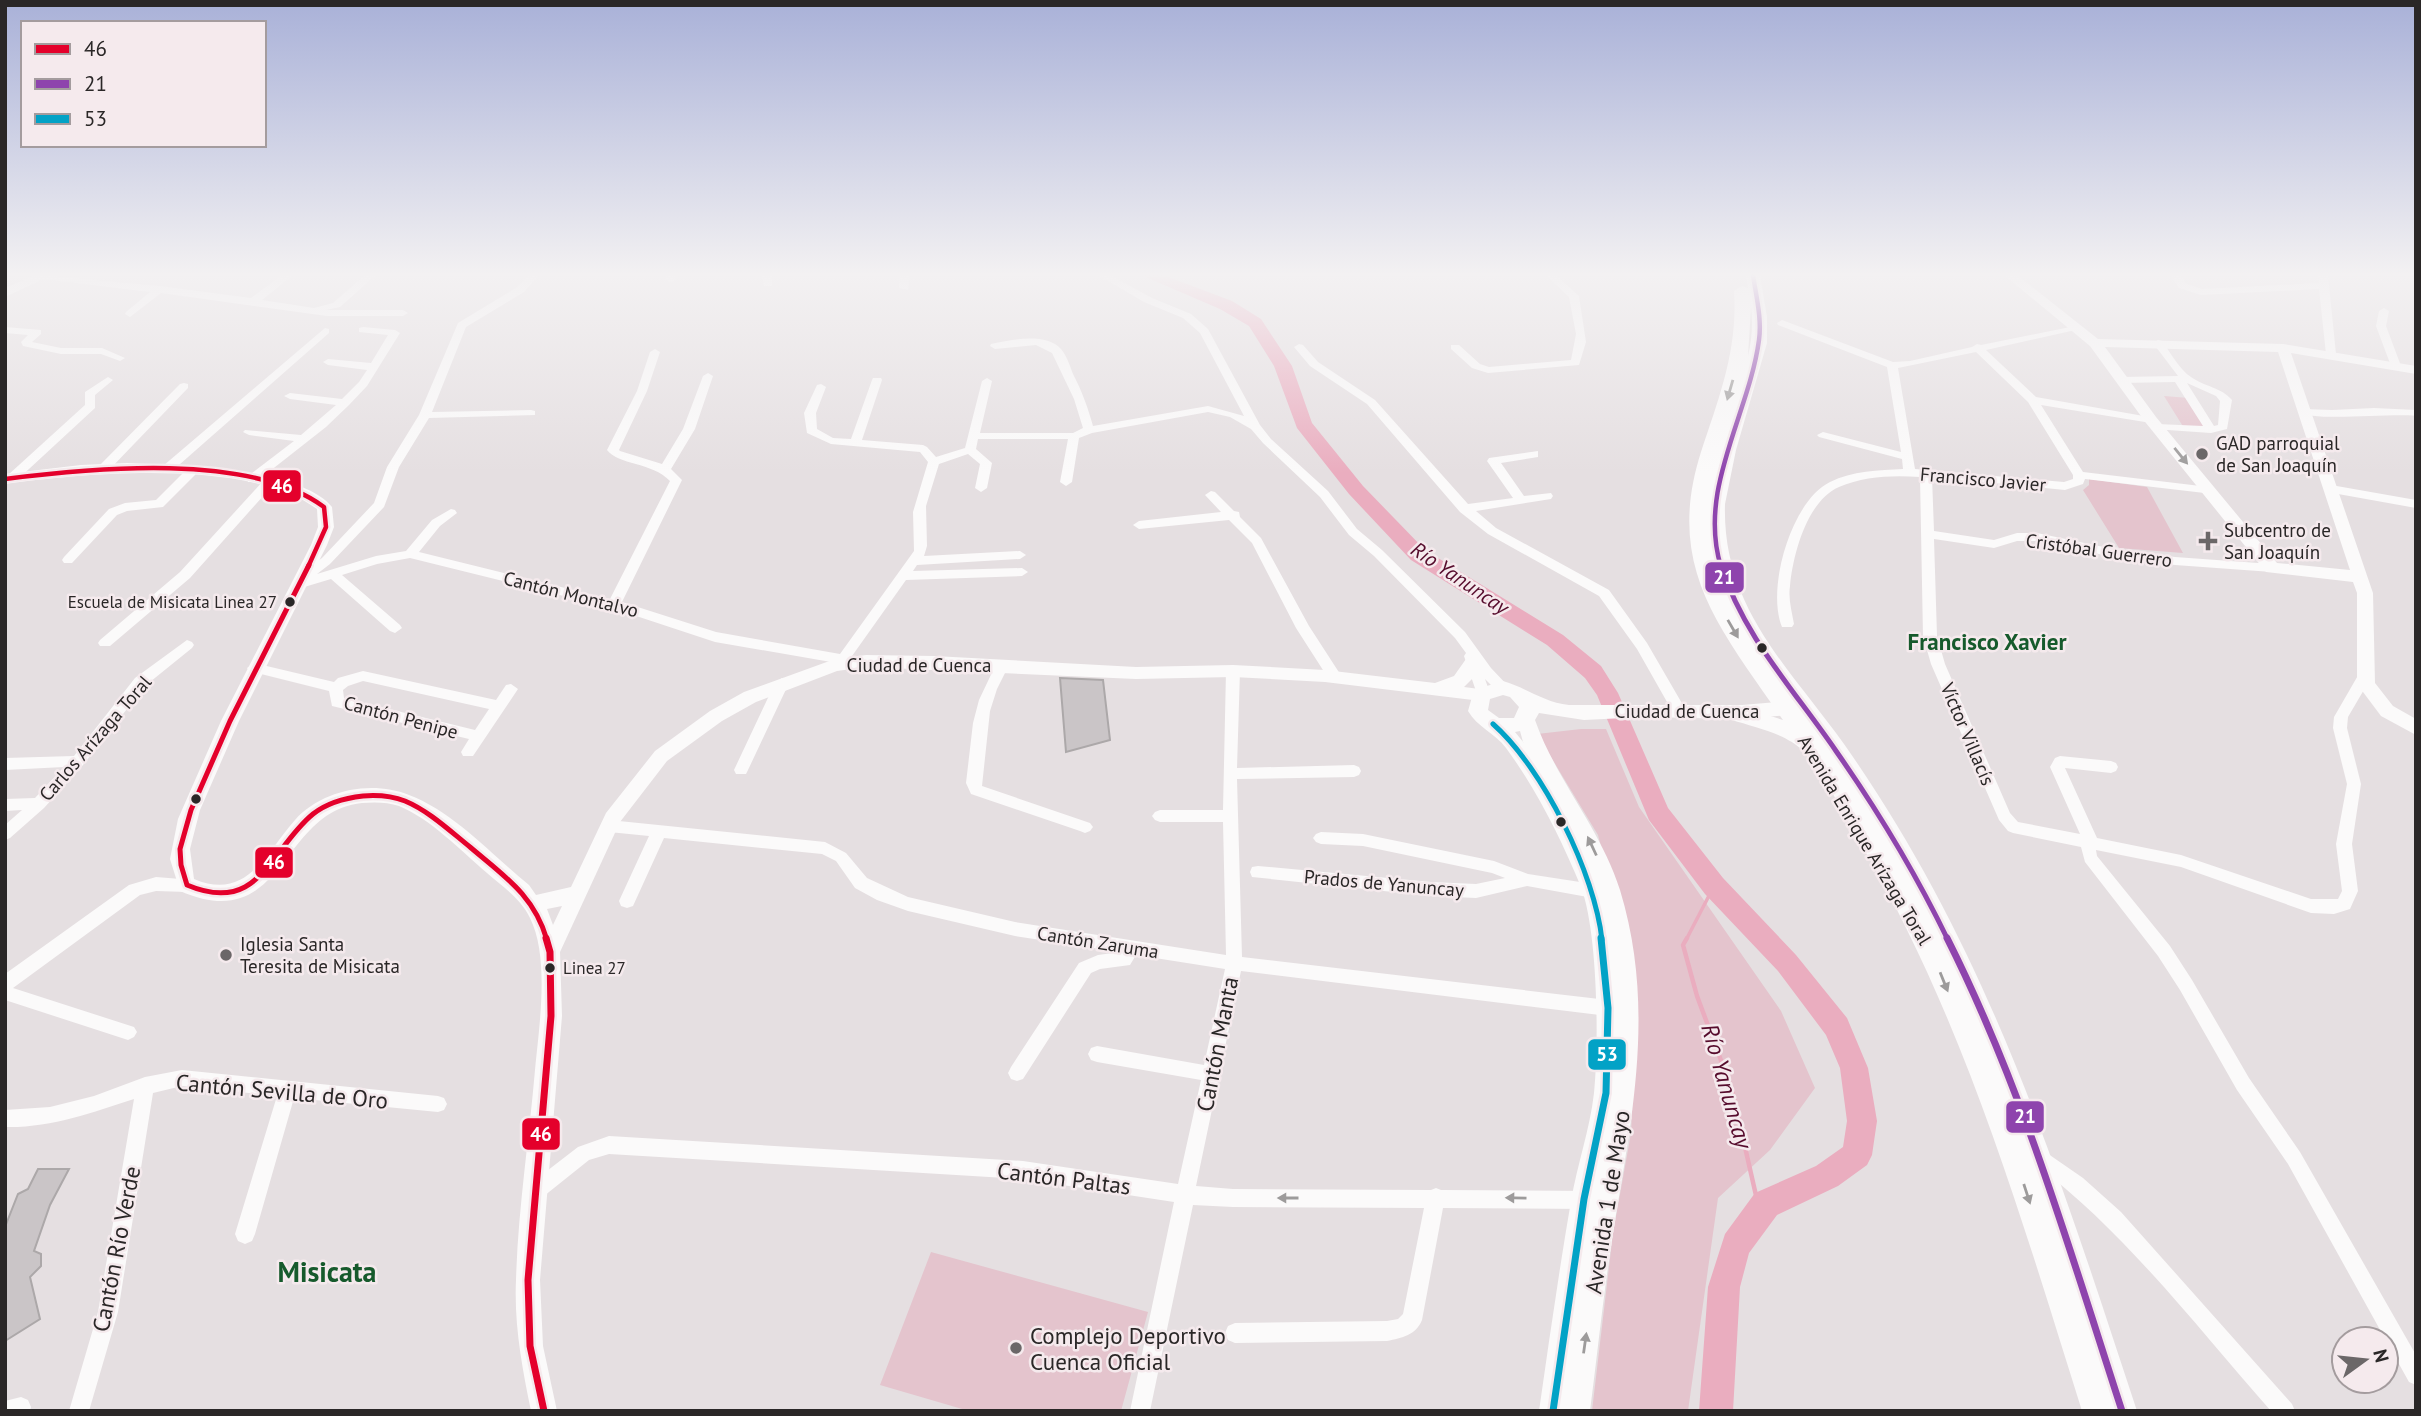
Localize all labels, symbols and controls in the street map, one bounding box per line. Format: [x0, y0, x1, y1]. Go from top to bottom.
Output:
legend [21, 21, 266, 147]
text: 46 [84, 35, 107, 62]
text: 21 [84, 70, 107, 97]
text: 53 [84, 105, 107, 132]
one-way arrow [1724, 379, 1735, 401]
place label: GAD parroquial de San Joaquín [2216, 431, 2340, 477]
marker: GAD parroquial de San Joaquín [2194, 446, 2210, 462]
one-way arrow [2173, 448, 2188, 465]
street label: Francisco Javier [1919, 462, 2048, 497]
line badge: 46 [262, 469, 302, 503]
text: 46 [271, 474, 293, 498]
place label: Subcentro de San Joaquín [2224, 518, 2331, 564]
street label: Cristóbal Guerrero [2024, 528, 2174, 572]
marker: Subcentro de San Joaquín [2198, 531, 2218, 551]
water label: Río Yanuncay [1406, 535, 1516, 622]
line badge: 21 [1704, 561, 1745, 594]
text: 21 [1713, 565, 1735, 589]
street label: Cantón Montalvo [501, 566, 641, 622]
place label: Escuela de Misicata Linea 27 [68, 591, 277, 613]
marker: Escuela de Misicata Linea 27 [283, 595, 297, 609]
one-way arrow [1727, 619, 1739, 639]
district label: Francisco Xavier [1907, 627, 2067, 656]
unlabelled marker [1755, 641, 1769, 655]
street label: Ciudad de Cuenca [847, 653, 991, 677]
street label: Carlos Arízaga Toral [34, 670, 157, 806]
street label: Víctor Villacís [1935, 678, 2000, 789]
street label: Cantón Penipe [341, 690, 461, 744]
street label: Ciudad de Cuenca [1615, 699, 1759, 723]
street label: Avenida Enrique Arízaga Toral [1793, 731, 1937, 950]
unlabelled marker [189, 792, 203, 806]
unlabelled marker [1554, 815, 1568, 829]
one-way arrow [1586, 836, 1598, 856]
line badge: 46 [254, 846, 294, 879]
text: 46 [263, 850, 285, 874]
street label: Prados de Yanuncay [1303, 864, 1465, 902]
street label: Cantón Zaruma [1036, 921, 1160, 963]
place label: Iglesia Santa Teresita de Misicata [240, 932, 400, 978]
marker: Iglesia Santa Teresita de Misicata [218, 947, 234, 963]
place label: Linea 27 [563, 957, 626, 979]
marker: Linea 27 [543, 961, 557, 975]
one-way arrow [1939, 972, 1950, 993]
street label: Cantón Manta [1190, 974, 1244, 1114]
water label: Río Yanuncay [1694, 1020, 1760, 1154]
line badge: 53 [1587, 1038, 1627, 1071]
text: 53 [1596, 1042, 1618, 1066]
street label: Cantón Sevilla de Oro [175, 1067, 389, 1115]
line badge: 21 [2005, 1100, 2045, 1134]
text: 21 [2014, 1104, 2036, 1128]
street label: Avenida 1 de Mayo [1578, 1108, 1636, 1296]
line badge: 46 [521, 1117, 561, 1151]
text: 46 [530, 1122, 552, 1146]
street label: Cantón Paltas [996, 1155, 1132, 1201]
street label: Cantón Río Verde [86, 1164, 146, 1334]
one-way arrow [2022, 1184, 2033, 1205]
one-way arrow [1277, 1192, 1299, 1204]
one-way arrow [1504, 1193, 1526, 1204]
district label: Misicata [278, 1253, 376, 1290]
place label: Complejo Deportivo Cuenca Oficial [1030, 1321, 1226, 1376]
north arrow [2330, 1325, 2400, 1395]
one-way arrow [1580, 1332, 1591, 1354]
marker: Complejo Deportivo Cuenca Oficial [1008, 1340, 1024, 1356]
text: N [2368, 1346, 2395, 1365]

